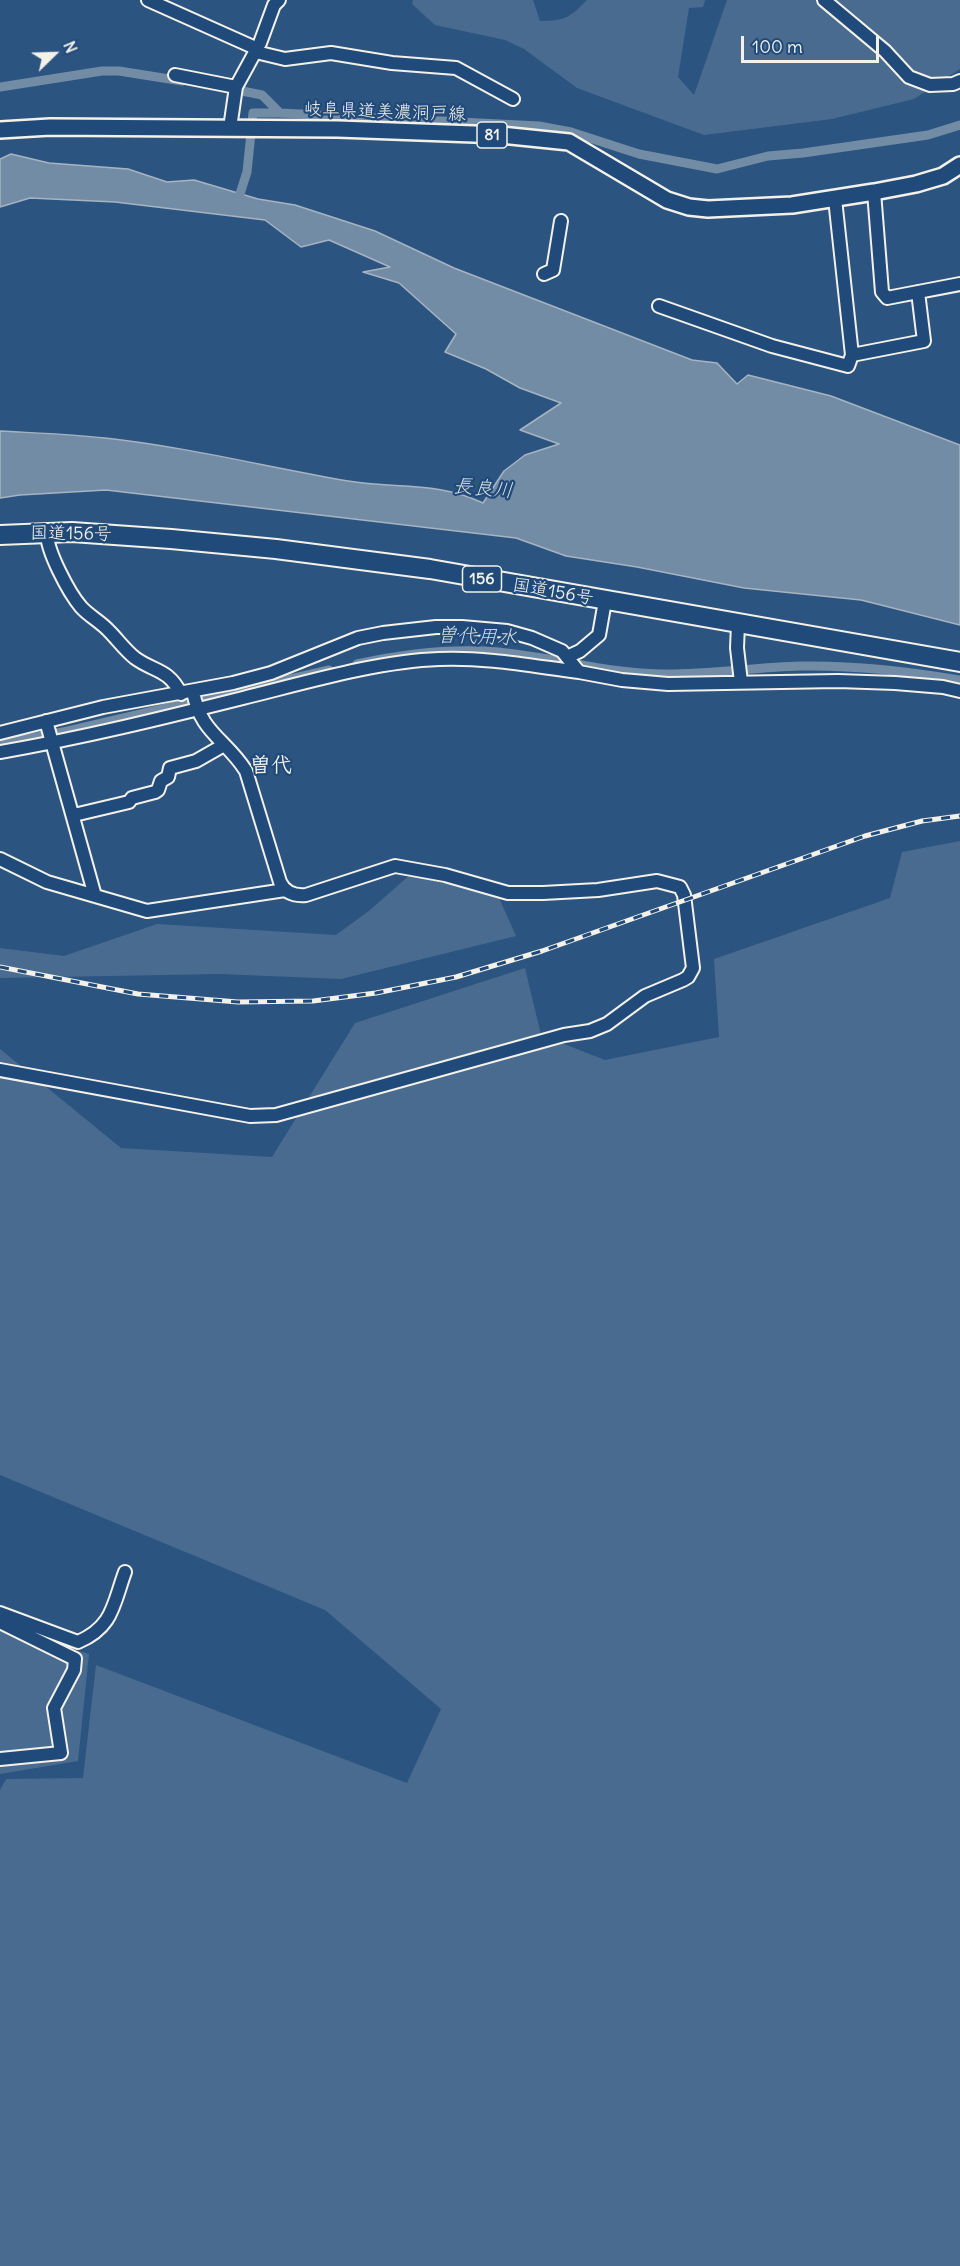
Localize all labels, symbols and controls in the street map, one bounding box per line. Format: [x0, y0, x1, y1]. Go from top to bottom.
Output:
north arrow [24, 24, 84, 84]
scale bar [744, 24, 882, 62]
text: 100 m [752, 35, 803, 58]
text: N [59, 38, 82, 56]
street label: 岐阜県道美濃洞戸線 [304, 98, 466, 126]
road number: 81 [477, 122, 507, 148]
water label: 長良川 [452, 474, 514, 504]
street label: 国道156号 [30, 522, 112, 546]
road number: 156 [462, 566, 502, 592]
street label: 国道156号 [511, 574, 595, 610]
water label: 曽代用水 [437, 624, 517, 650]
district label: 曽代 [250, 753, 292, 779]

